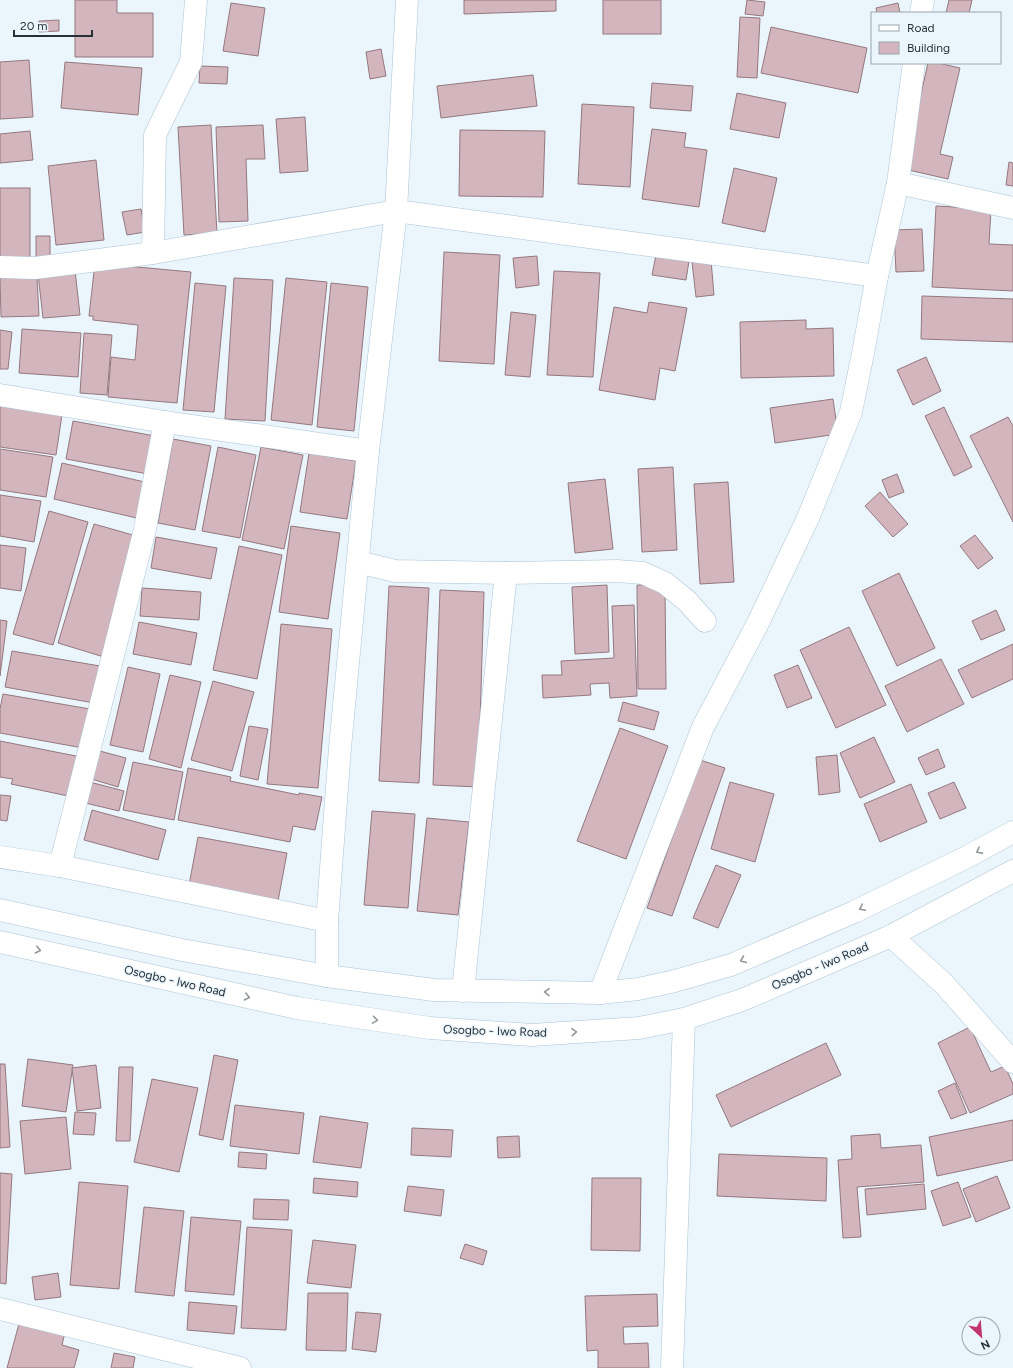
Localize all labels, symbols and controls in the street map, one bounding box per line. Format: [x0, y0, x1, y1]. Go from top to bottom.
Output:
scale bar [14, 12, 92, 38]
legend [871, 12, 1001, 64]
text: 20 m [20, 19, 48, 33]
text: Road [907, 21, 935, 35]
text: Building [907, 41, 950, 55]
one-way arrow [975, 846, 983, 853]
one-way arrow [859, 903, 866, 911]
street label: Osogbo - Iwo Road [769, 939, 871, 993]
one-way arrow [35, 946, 41, 954]
one-way arrow [739, 955, 747, 963]
street label: Osogbo - Iwo Road [123, 962, 227, 1000]
one-way arrow [544, 988, 550, 997]
one-way arrow [244, 992, 250, 1000]
one-way arrow [372, 1015, 378, 1024]
street label: Osogbo - Iwo Road [443, 1022, 547, 1040]
one-way arrow [571, 1028, 577, 1037]
north arrow [961, 1316, 1001, 1356]
text: N [978, 1337, 992, 1352]

